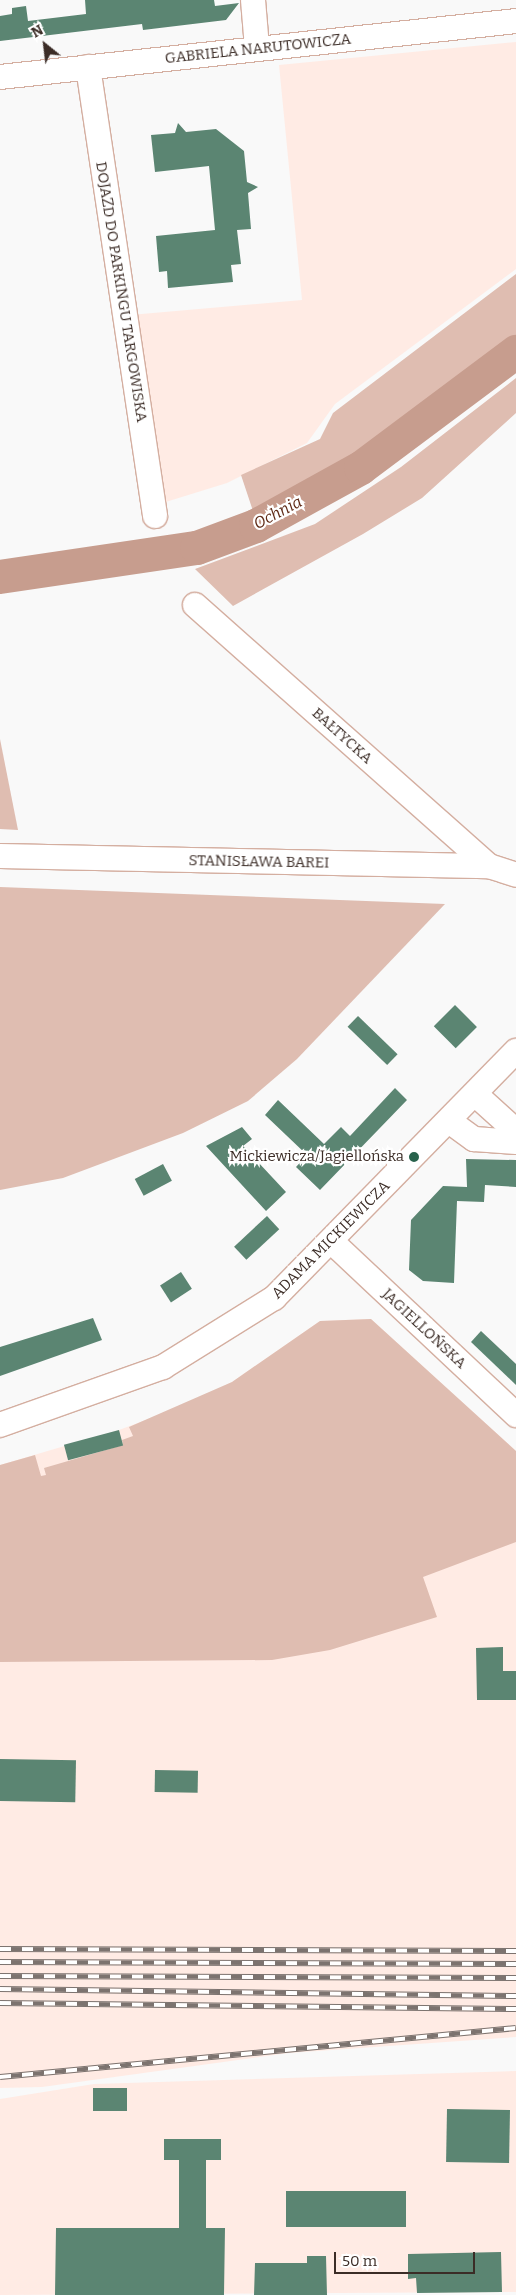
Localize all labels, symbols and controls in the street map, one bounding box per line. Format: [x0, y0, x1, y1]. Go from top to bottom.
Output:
north arrow [20, 20, 70, 70]
text: N [29, 21, 46, 41]
street label: GABRIELA NARUTOWICZA [164, 30, 352, 68]
street label: DOJAZD DO PARKINGU TARGOWISKA [91, 160, 151, 424]
water label: Ochnia [251, 492, 305, 534]
street label: BAŁTYCKA [308, 704, 376, 768]
street label: STANISŁAWA BAREI [188, 852, 330, 872]
place label: Mickiewicza/Jagiellońska [230, 1148, 404, 1166]
marker: Mickiewicza/Jagiellońska [408, 1151, 420, 1163]
street label: ADAMA MICKIEWICZA [268, 1177, 394, 1303]
street label: JAGIELLOŃSKA [378, 1285, 470, 1373]
scale bar [336, 2242, 477, 2274]
text: 50 m [342, 2252, 377, 2270]

